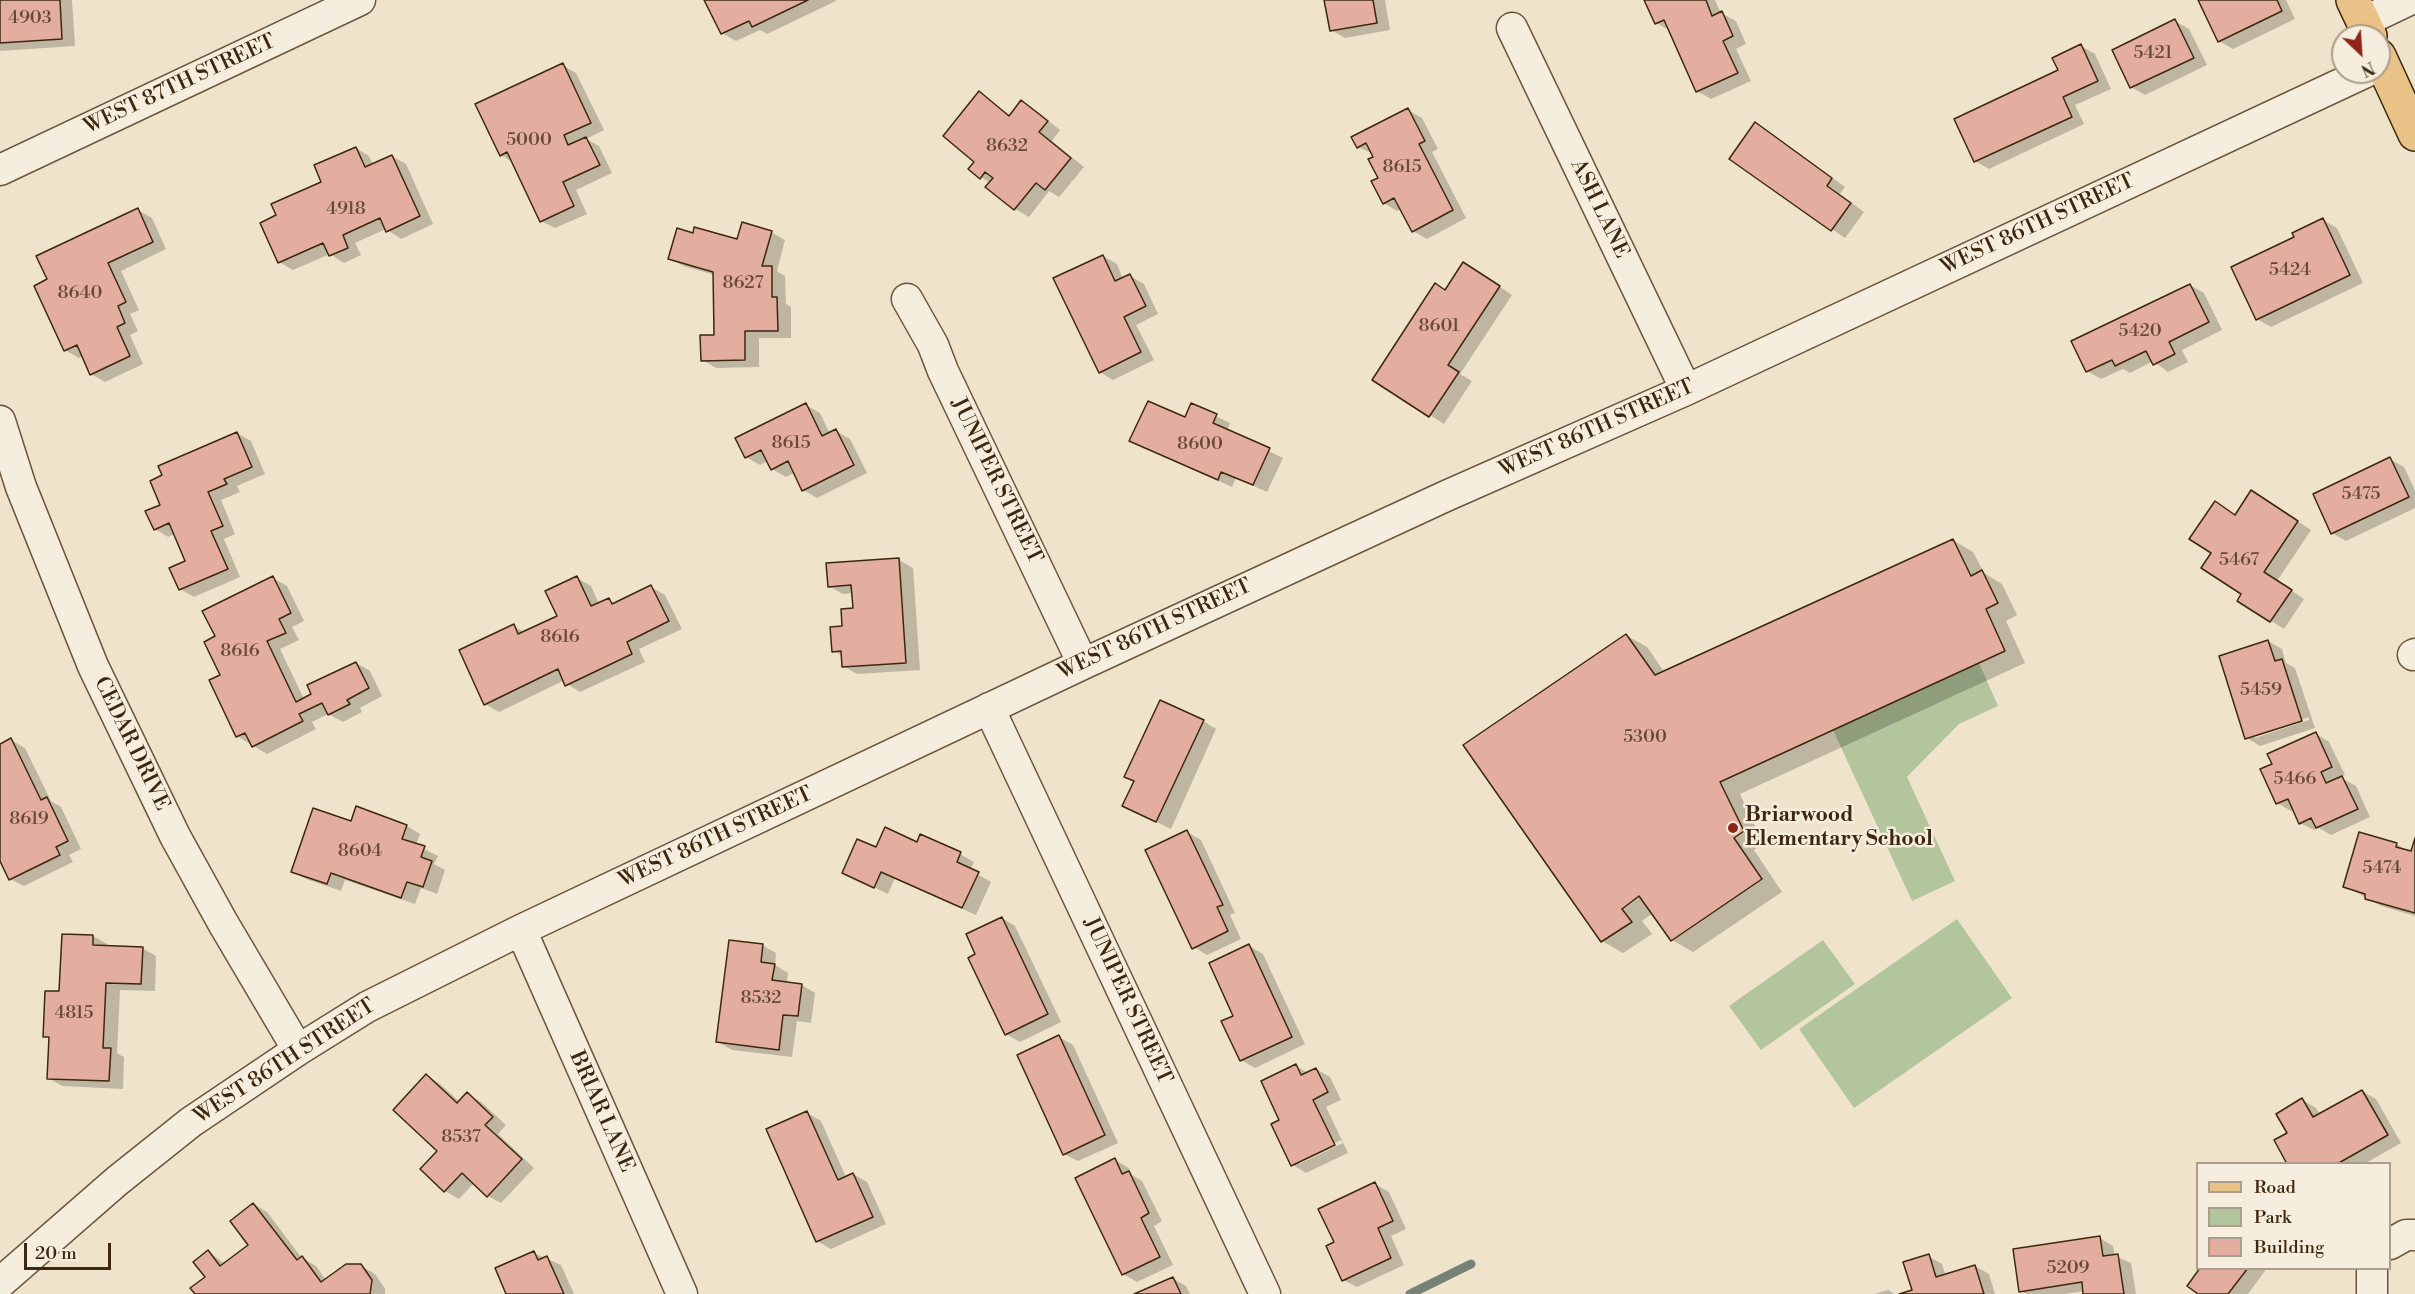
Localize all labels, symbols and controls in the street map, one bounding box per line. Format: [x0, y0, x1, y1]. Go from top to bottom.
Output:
house number: 4903 [8, 8, 52, 30]
north arrow [2331, 24, 2391, 84]
street label: WEST 87TH STREET [80, 30, 280, 140]
house number: 5421 [2133, 43, 2173, 65]
text: N [2358, 57, 2378, 80]
house number: 5000 [506, 130, 552, 152]
house number: 8632 [986, 136, 1028, 158]
street label: ASH LANE [1564, 155, 1634, 263]
house number: 8615 [1382, 157, 1422, 179]
street label: WEST 86TH STREET [1937, 169, 2139, 281]
house number: 4918 [326, 199, 366, 221]
house number: 5424 [2269, 260, 2311, 282]
house number: 8627 [722, 273, 764, 295]
house number: 8640 [58, 283, 102, 305]
house number: 8601 [1418, 316, 1460, 338]
house number: 5420 [2118, 321, 2162, 343]
street label: WEST 86TH STREET [1496, 375, 1698, 483]
street label: JUNIPER STREET [945, 394, 1047, 568]
house number: 8615 [771, 433, 811, 455]
house number: 8600 [1177, 434, 1223, 456]
house number: 5475 [2342, 484, 2380, 506]
house number: 5467 [2219, 550, 2259, 572]
street label: WEST 86TH STREET [1054, 574, 1256, 686]
house number: 8616 [540, 627, 580, 649]
house number: 8616 [220, 641, 260, 663]
street label: CEDAR DRIVE [88, 673, 174, 815]
house number: 5459 [2240, 680, 2282, 702]
house number: 5300 [1623, 727, 1667, 749]
house number: 5466 [2274, 769, 2316, 791]
street label: WEST 86TH STREET [615, 782, 817, 894]
place label: Briarwood Elementary School [1745, 803, 1933, 853]
house number: 8619 [9, 809, 49, 831]
marker: Briarwood Elementary School [1726, 821, 1740, 835]
house number: 8604 [338, 841, 382, 863]
house number: 5474 [2362, 858, 2402, 880]
street label: JUNIPER STREET [1077, 914, 1177, 1088]
house number: 8532 [740, 988, 782, 1010]
street label: WEST 86TH STREET [190, 994, 380, 1130]
house number: 4815 [54, 1003, 94, 1025]
street label: BRIAR LANE [563, 1048, 639, 1176]
house number: 8537 [441, 1127, 481, 1149]
legend [2196, 1162, 2391, 1270]
text: Road [2254, 1176, 2296, 1199]
text: Park [2254, 1206, 2291, 1229]
scale bar [27, 1231, 114, 1269]
text: Building [2254, 1236, 2324, 1259]
text: 20 m [35, 1242, 77, 1265]
house number: 5209 [2046, 1258, 2090, 1280]

